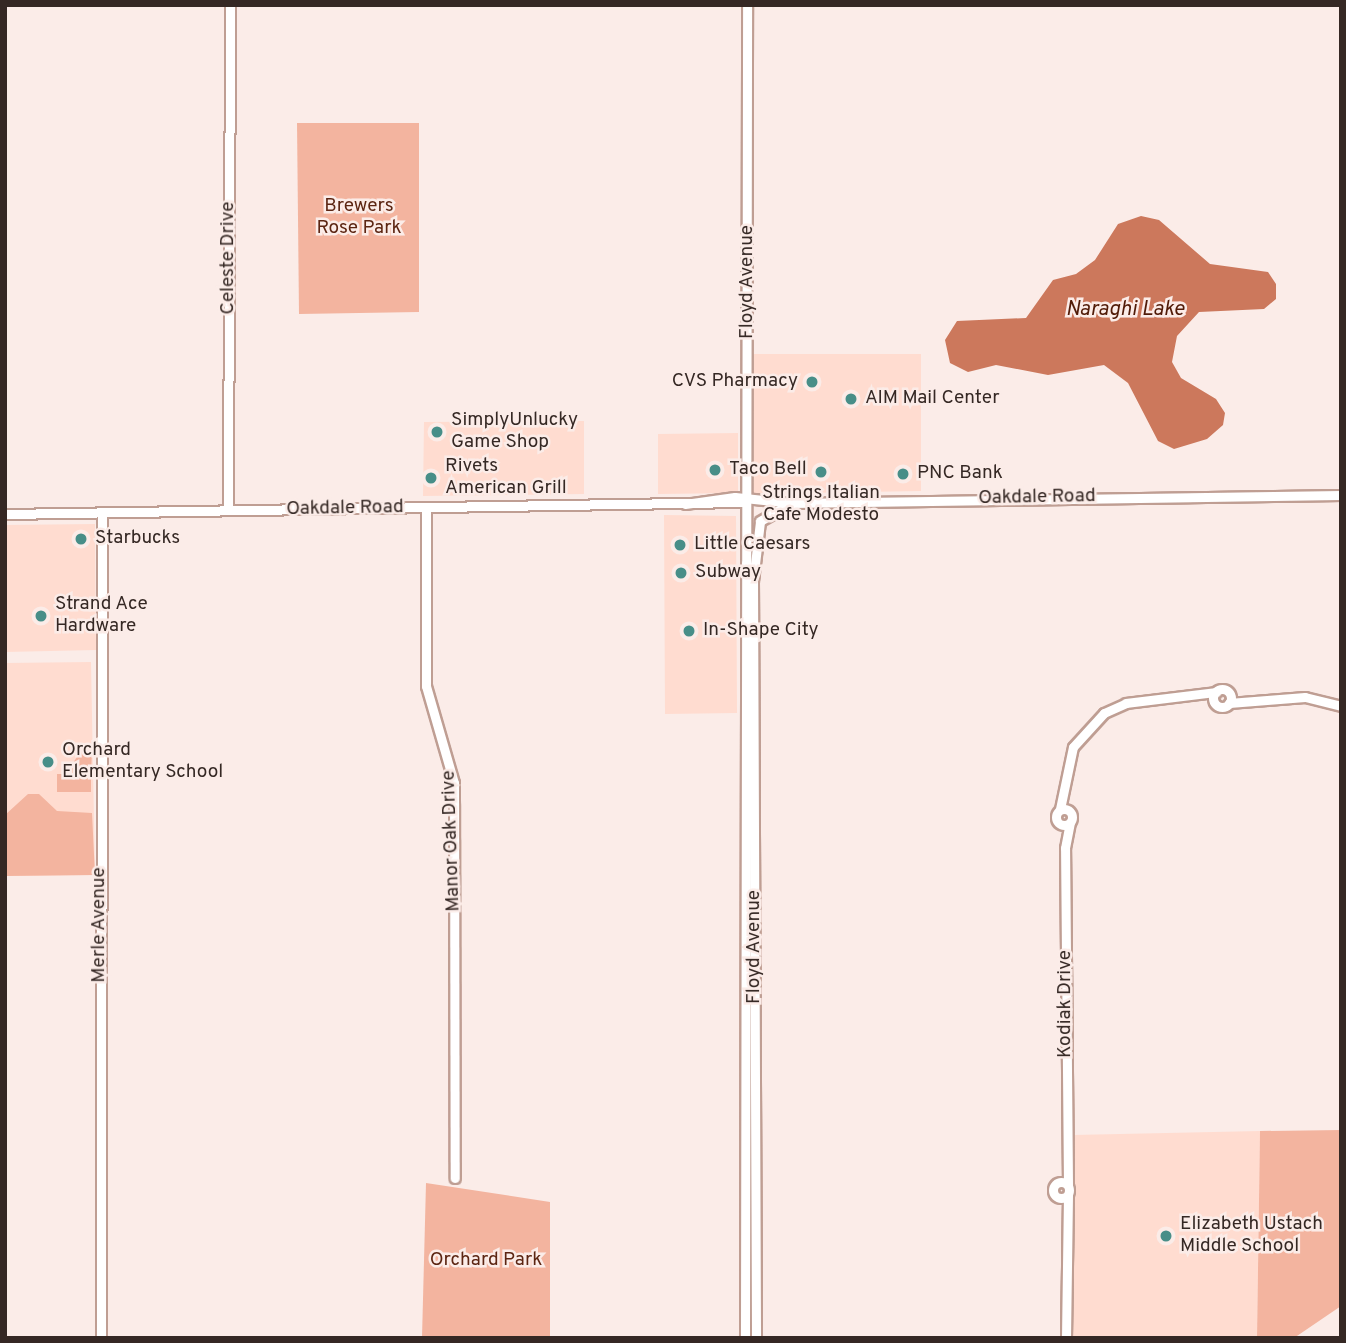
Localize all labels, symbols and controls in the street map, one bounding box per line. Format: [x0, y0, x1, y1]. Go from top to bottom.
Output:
park label: Brewers Rose Park [316, 196, 402, 240]
street label: Celeste Drive [218, 201, 240, 315]
street label: Floyd Avenue [737, 225, 759, 339]
water label: Naraghi Lake [1066, 297, 1184, 323]
place label: CVS Pharmacy [672, 371, 798, 393]
marker: CVS Pharmacy [804, 374, 820, 390]
place label: AIM Mail Center [865, 388, 1000, 410]
marker: AIM Mail Center [843, 391, 859, 407]
place label: SimplyUnlucky Game Shop [451, 410, 578, 454]
marker: SimplyUnlucky Game Shop [429, 424, 445, 440]
place label: Rivets American Grill [445, 456, 567, 500]
place label: Taco Bell [729, 459, 807, 481]
marker: Taco Bell [707, 462, 723, 478]
place label: PNC Bank [917, 463, 1003, 485]
marker: Strings Italian Cafe Modesto [813, 464, 829, 480]
marker: PNC Bank [895, 466, 911, 482]
marker: Rivets American Grill [423, 470, 439, 486]
place label: Strings Italian Cafe Modesto [762, 483, 880, 527]
street label: Oakdale Road [978, 486, 1096, 510]
street label: Oakdale Road [286, 497, 404, 521]
place label: Starbucks [95, 528, 180, 550]
marker: Starbucks [73, 531, 89, 547]
place label: Little Caesars [694, 534, 810, 556]
marker: Little Caesars [672, 537, 688, 553]
place label: Subway [695, 562, 761, 584]
marker: Subway [673, 565, 689, 581]
place label: Strand Ace Hardware [55, 594, 149, 638]
marker: Strand Ace Hardware [33, 608, 49, 624]
place label: In-Shape City [703, 620, 819, 642]
marker: In-Shape City [681, 623, 697, 639]
place label: Orchard Elementary School [62, 740, 223, 784]
marker: Orchard Elementary School [40, 754, 56, 770]
street label: Manor Oak Drive [438, 770, 466, 912]
street label: Merle Avenue [89, 867, 111, 983]
street label: Floyd Avenue [744, 890, 766, 1004]
street label: Kodiak Drive [1055, 950, 1077, 1058]
place label: Elizabeth Ustach Middle School [1180, 1214, 1323, 1258]
marker: Elizabeth Ustach Middle School [1158, 1228, 1174, 1244]
park label: Orchard Park [430, 1250, 542, 1272]

